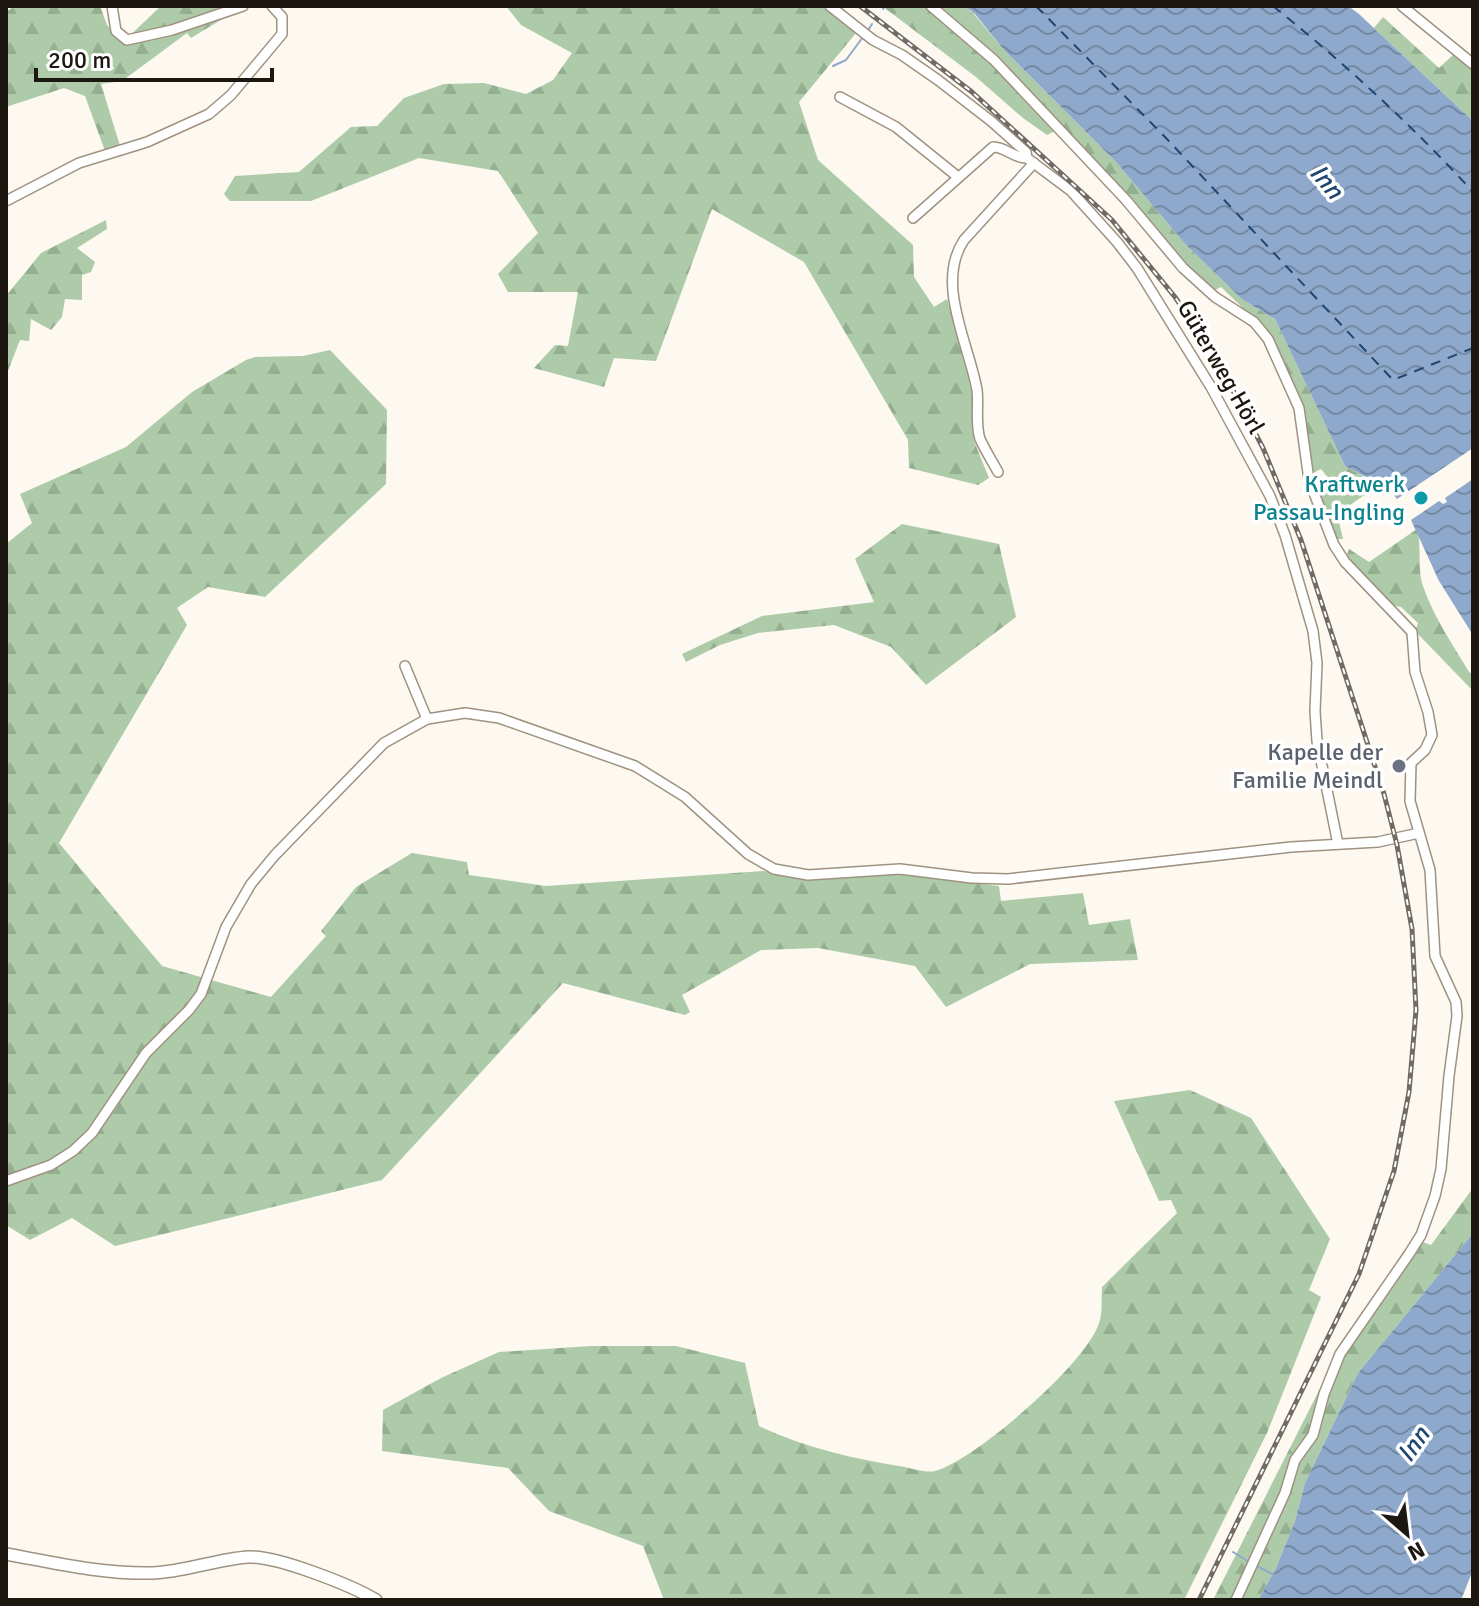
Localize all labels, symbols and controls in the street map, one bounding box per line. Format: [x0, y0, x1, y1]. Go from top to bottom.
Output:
scale bar [36, 32, 272, 82]
text: 200 m [48, 45, 111, 75]
water label: Inn [1302, 158, 1351, 206]
street label: Güterweg Hörl [1171, 295, 1271, 439]
place label: Kraftwerk Passau-Ingling [1253, 469, 1405, 527]
marker: Kraftwerk Passau-Ingling [1412, 489, 1430, 507]
place label: Kapelle der Familie Meindl [1232, 737, 1383, 795]
marker: Kapelle der Familie Meindl [1390, 757, 1408, 775]
water label: Inn [1390, 1420, 1438, 1468]
north arrow [1367, 1494, 1447, 1574]
text: N [1403, 1536, 1429, 1567]

